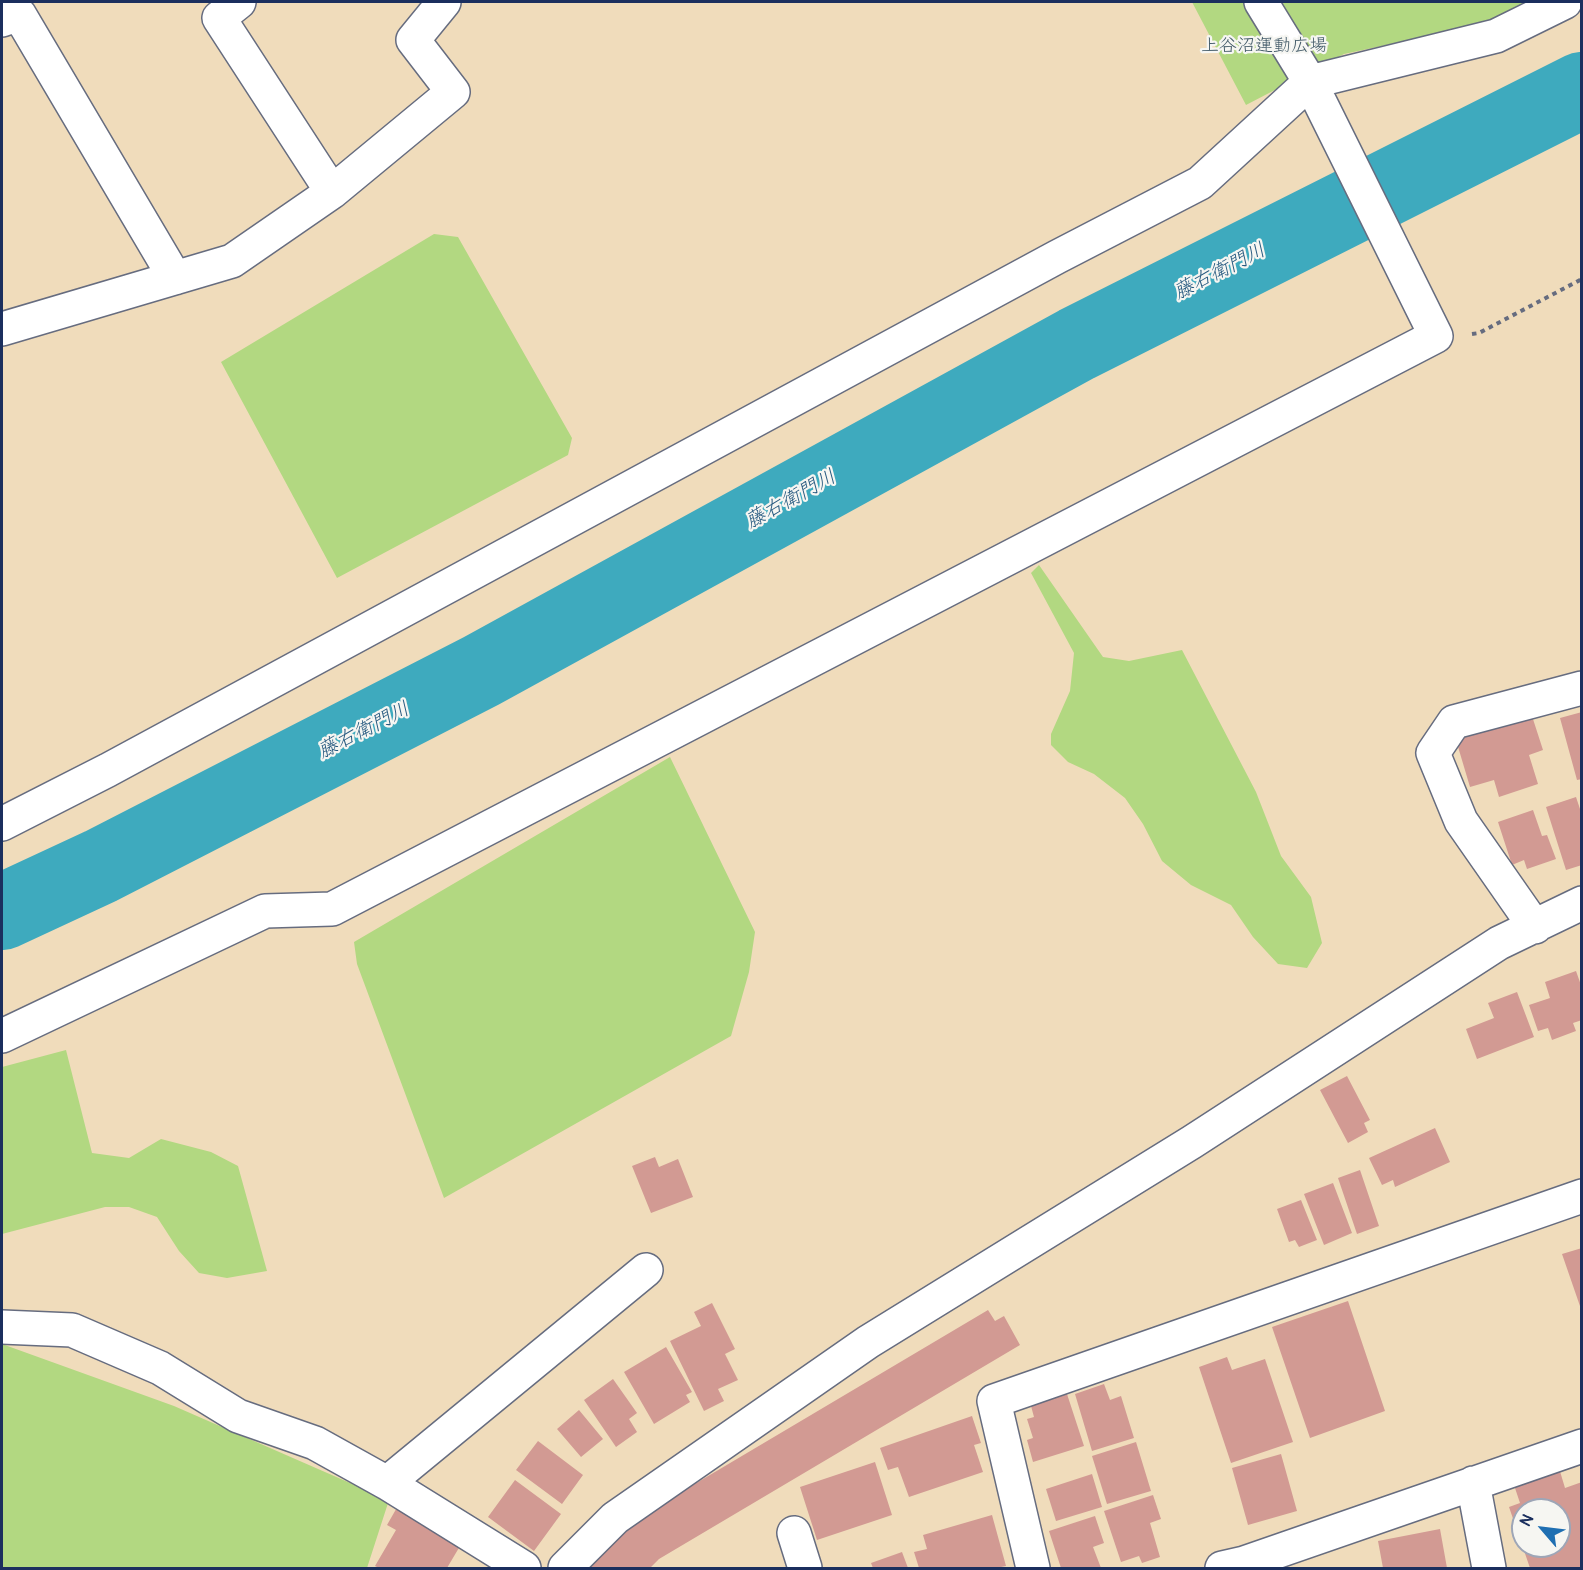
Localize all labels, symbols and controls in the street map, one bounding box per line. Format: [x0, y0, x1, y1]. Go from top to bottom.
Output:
park label: 上谷沼運動広場 [1201, 35, 1327, 57]
water label: 藤右衛門川 [1170, 239, 1270, 305]
water label: 藤右衛門川 [741, 465, 841, 535]
water label: 藤右衛門川 [314, 698, 414, 764]
north arrow [1511, 1498, 1571, 1558]
text: N [1515, 1511, 1538, 1530]

